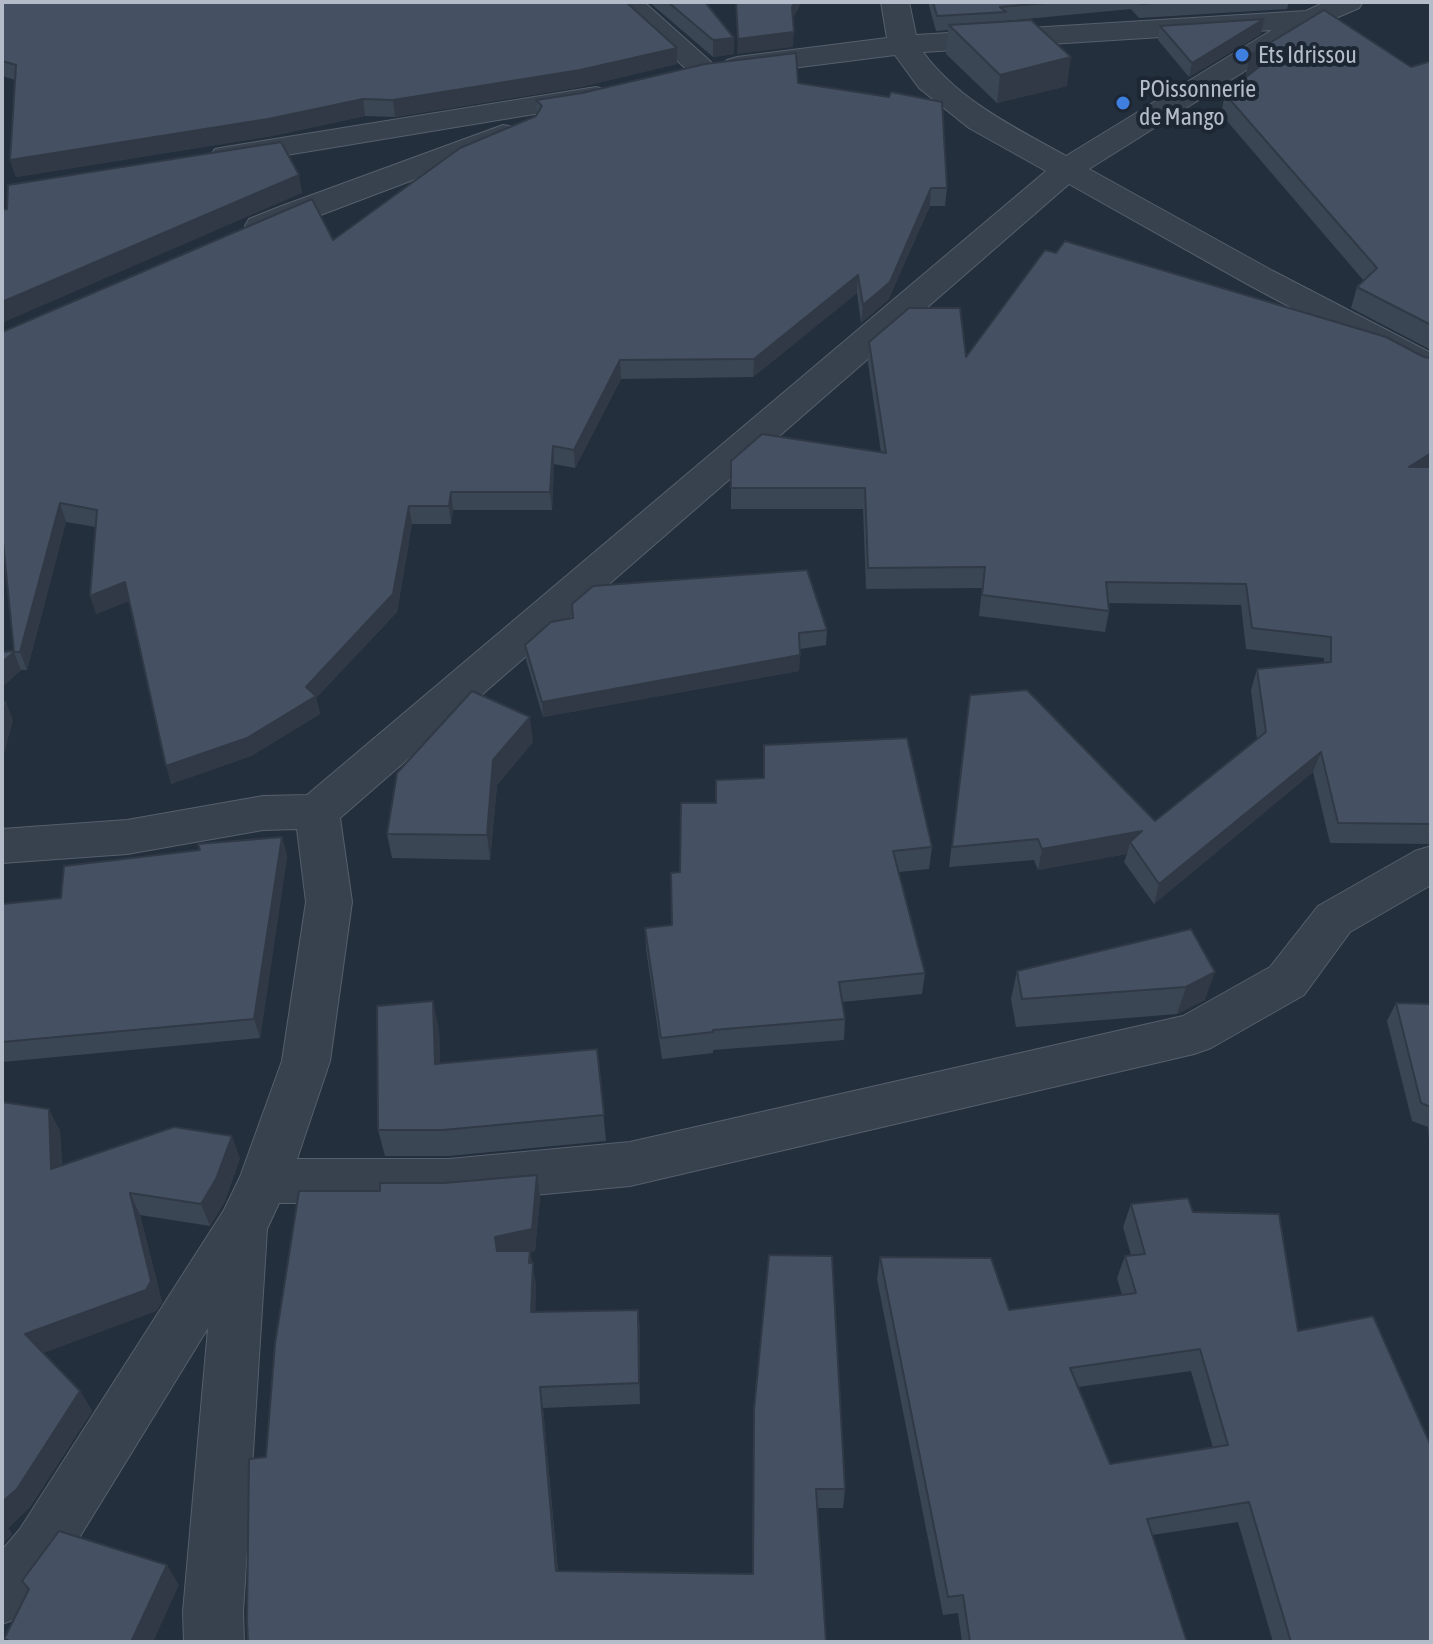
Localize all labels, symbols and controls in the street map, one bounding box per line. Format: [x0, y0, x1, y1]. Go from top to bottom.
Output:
place label: Ets Idrissou [1258, 41, 1357, 69]
marker: Ets Idrissou [1233, 46, 1251, 64]
place label: POissonnerie de Mango [1139, 75, 1256, 131]
marker: POissonnerie de Mango [1114, 94, 1132, 112]

